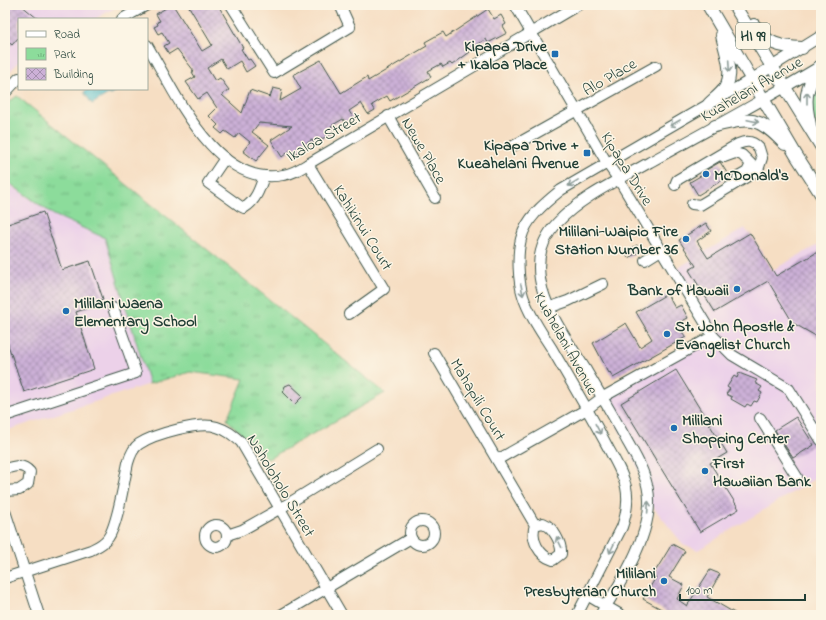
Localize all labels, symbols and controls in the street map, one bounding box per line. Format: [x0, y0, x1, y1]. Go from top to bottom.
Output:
legend [18, 18, 148, 90]
road number: HI 99 [736, 23, 770, 49]
text: Road [54, 26, 80, 44]
place label: Kipapa Drive + Ikaloa Place [458, 35, 548, 77]
text: Park [54, 46, 76, 64]
marker: Kipapa Drive + Ikaloa Place [550, 49, 560, 59]
street label: Kuahelani Avenue [697, 50, 808, 129]
street label: Alo Place [579, 52, 642, 103]
one-way arrow [725, 59, 732, 72]
text: Building [53, 66, 93, 85]
one-way arrow [803, 92, 811, 105]
street label: Ikaloa Street [282, 106, 367, 169]
street label: Newe Place [394, 113, 452, 190]
one-way arrow [746, 118, 759, 126]
one-way arrow [669, 120, 681, 128]
street label: Kipapa Drive [594, 128, 659, 211]
place label: Kipapa Drive + Kueahelani Avenue [458, 134, 580, 176]
marker: Kipapa Drive + Kueahelani Avenue [582, 148, 592, 158]
place label: McDonald's [714, 164, 789, 188]
marker: McDonald's [701, 169, 711, 179]
street label: Kahikinui Court [326, 180, 399, 276]
one-way arrow [567, 180, 579, 188]
place label: Mililani-Waipio Fire Station Number 36 [555, 220, 679, 262]
marker: Mililani-Waipio Fire Station Number 36 [681, 234, 691, 244]
place label: Bank of Hawaii [627, 279, 729, 303]
one-way arrow [518, 284, 526, 297]
marker: Bank of Hawaii [732, 284, 742, 294]
street label: Kuahelani Avenue [527, 288, 604, 400]
place label: Mililani Waena Elementary School [74, 292, 197, 335]
marker: Mililani Waena Elementary School [61, 306, 71, 316]
place label: St. John Apostle & Evangelist Church [675, 315, 795, 358]
marker: St. John Apostle & Evangelist Church [662, 329, 672, 339]
street label: Mahapili Court [443, 354, 512, 446]
place label: Mililani Shopping Center [682, 409, 790, 452]
one-way arrow [594, 422, 602, 434]
marker: Mililani Shopping Center [669, 423, 679, 433]
street label: Naholoholo Street [240, 430, 321, 543]
place label: First Hawaiian Bank [712, 452, 812, 494]
marker: First Hawaiian Bank [700, 466, 710, 476]
one-way arrow [645, 501, 652, 514]
one-way arrow [554, 536, 562, 548]
one-way arrow [608, 542, 615, 554]
place label: Mililani Presbyterian Church [524, 562, 656, 605]
marker: Mililani Presbyterian Church [659, 576, 669, 586]
scale bar [680, 576, 805, 602]
text: 100 m [686, 582, 713, 600]

